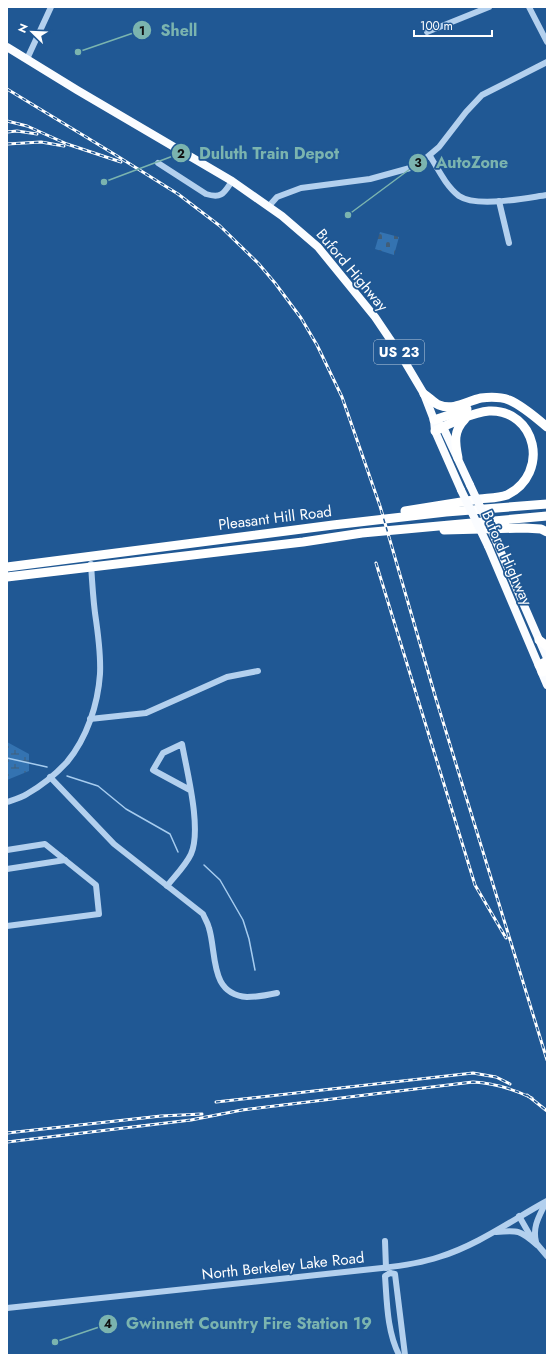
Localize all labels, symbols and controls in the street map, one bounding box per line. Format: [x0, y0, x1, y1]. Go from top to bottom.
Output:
north arrow [12, 12, 52, 52]
scale bar [414, 12, 492, 38]
callout: Shell [132, 16, 205, 44]
text: 100 m [420, 17, 453, 35]
text: Shell [161, 19, 197, 42]
text: N [14, 21, 32, 35]
text: 1 [139, 22, 145, 40]
callout: Duluth Train Depot [171, 139, 347, 167]
text: Duluth Train Depot [199, 142, 340, 165]
text: 2 [177, 145, 185, 163]
callout: AutoZone [408, 149, 516, 177]
text: AutoZone [435, 151, 508, 174]
text: 3 [414, 154, 422, 172]
street label: Buford Highway [311, 224, 393, 316]
road number: US 23 [374, 340, 424, 364]
street label: Pleasant Hill Road [217, 500, 333, 536]
street label: Buford Highway [476, 507, 538, 609]
street label: North Berkeley Lake Road [201, 1247, 365, 1285]
callout: Gwinnett Country Fire Station 19 [98, 1310, 380, 1338]
text: Gwinnett Country Fire Station 19 [126, 1312, 372, 1335]
text: 4 [104, 1315, 112, 1333]

